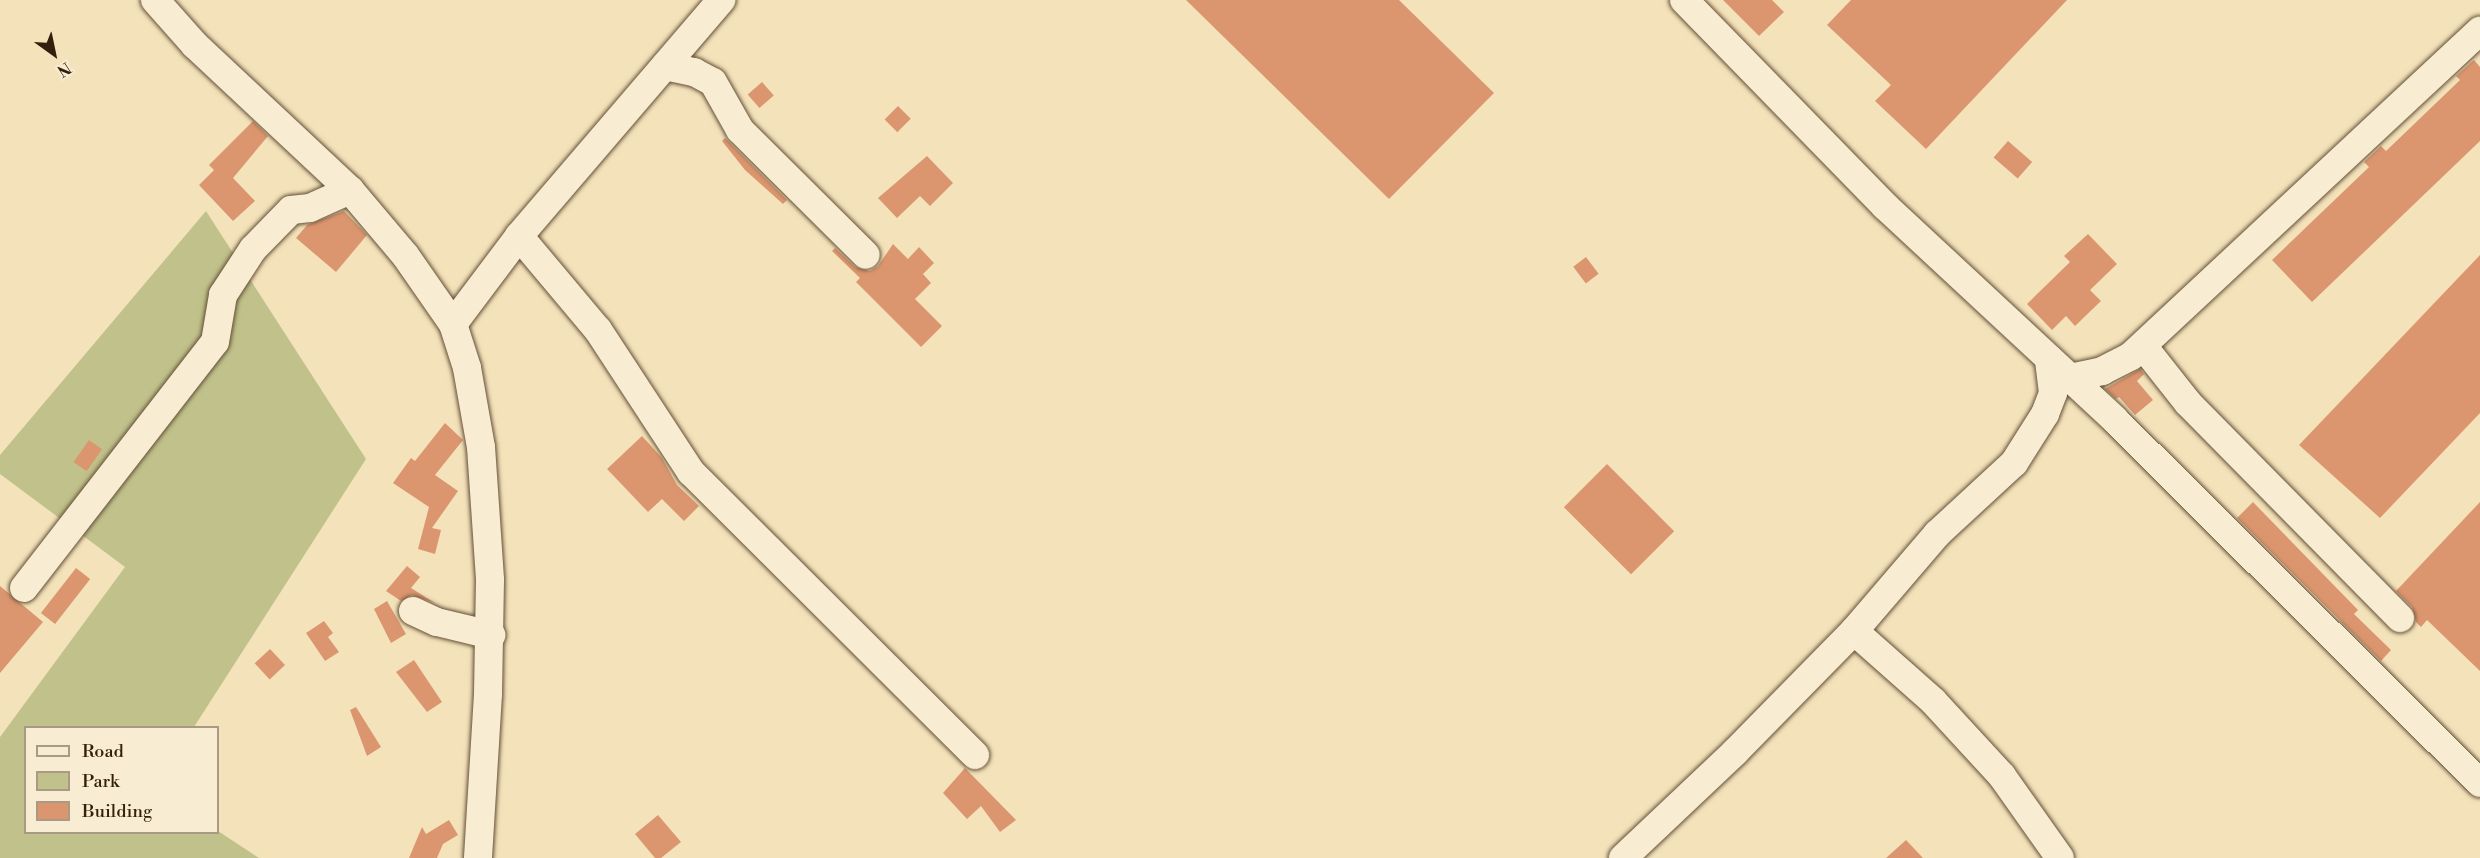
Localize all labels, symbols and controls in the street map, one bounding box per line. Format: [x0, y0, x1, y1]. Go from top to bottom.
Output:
north arrow [24, 24, 84, 84]
text: N [53, 57, 75, 81]
legend [24, 726, 219, 834]
text: Road [82, 740, 124, 763]
text: Park [82, 770, 119, 793]
text: Building [82, 800, 152, 823]

